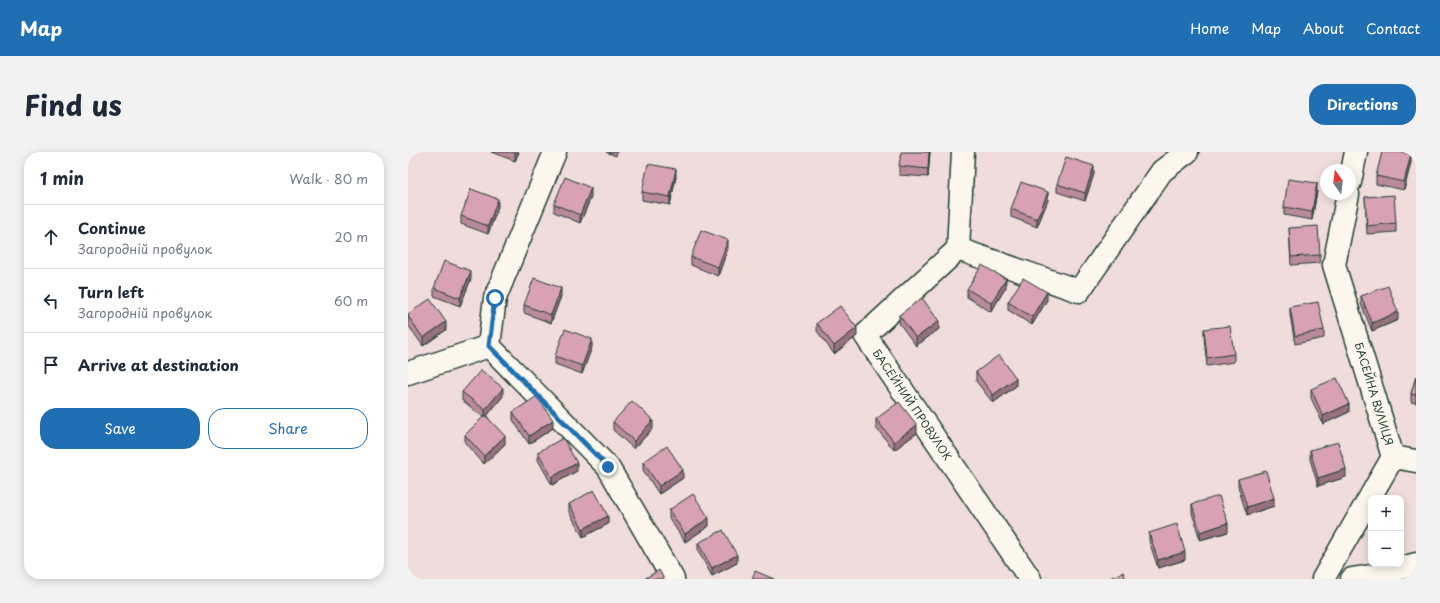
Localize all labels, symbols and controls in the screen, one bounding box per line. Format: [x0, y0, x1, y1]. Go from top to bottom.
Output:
text: Map [20, 14, 62, 42]
text: Home [1190, 18, 1229, 39]
text: Map [1251, 18, 1281, 39]
text: About [1303, 18, 1344, 39]
text: Contact [1366, 18, 1420, 39]
text: Find us [24, 83, 122, 126]
button: Directions [1309, 84, 1416, 125]
north arrow [1320, 164, 1356, 200]
text: 1 min [40, 165, 84, 191]
text: Walk · 80 m [290, 169, 368, 188]
text: Continue [78, 216, 146, 239]
icon: ahead [40, 226, 62, 248]
text: 20 m [334, 227, 368, 246]
text: Загородній провулок [78, 239, 212, 258]
text: Turn left [78, 280, 144, 303]
route start [486, 289, 504, 307]
icon: left [40, 290, 62, 312]
text: 60 m [334, 291, 368, 310]
text: Загородній провулок [78, 303, 212, 322]
street label: БАСЕЙНА ВУЛИЦЯ [1351, 340, 1398, 447]
street label: БАСЕЙНИЙ ПРОВУЛОК [869, 345, 956, 464]
text: Arrive at destination [78, 353, 239, 376]
icon: arrive [40, 354, 62, 376]
button: Save [40, 408, 200, 449]
button: Share [208, 408, 368, 449]
route end [599, 458, 617, 476]
map controls [1368, 495, 1404, 567]
button: + [1368, 495, 1404, 531]
button: − [1368, 531, 1404, 567]

